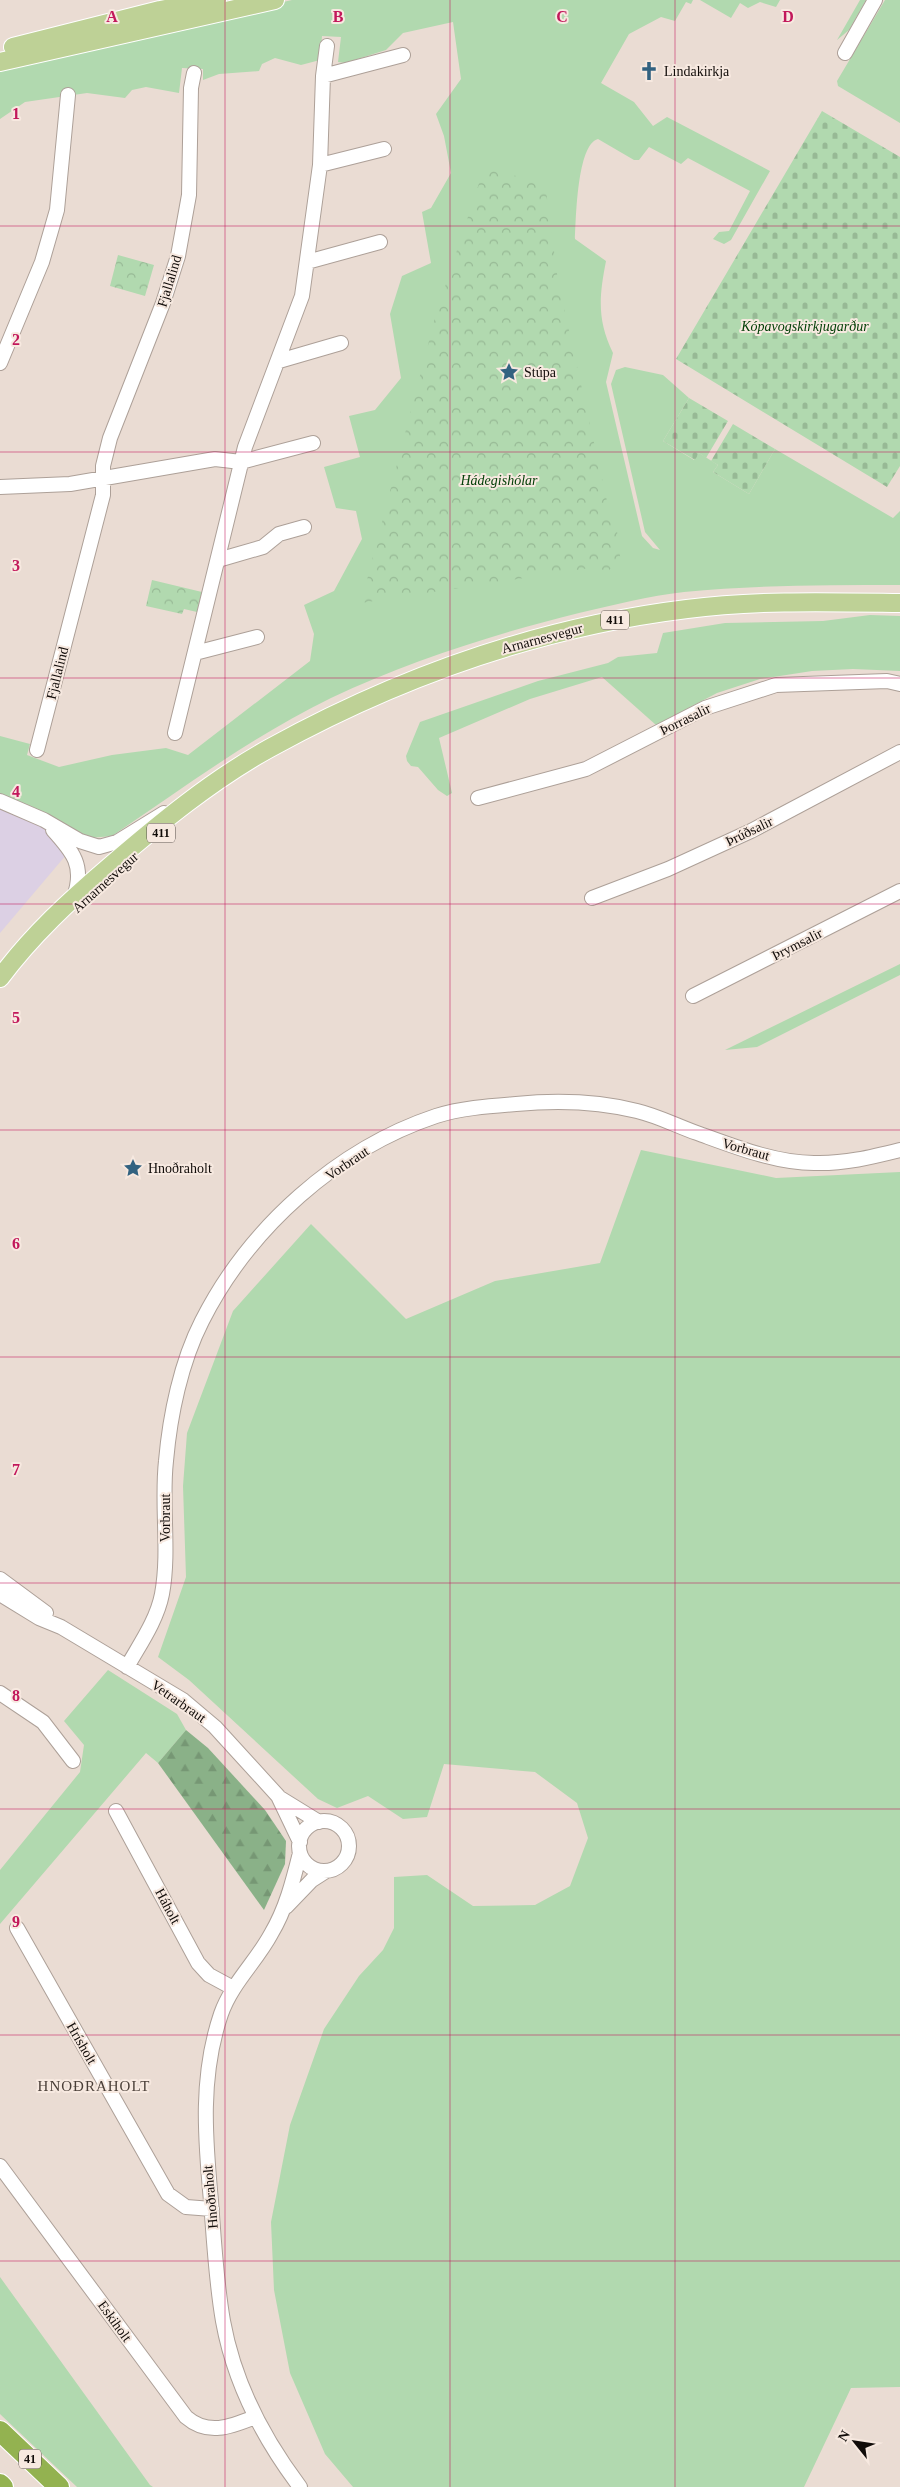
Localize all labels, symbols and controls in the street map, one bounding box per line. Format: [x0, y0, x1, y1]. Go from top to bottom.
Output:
text: A [106, 8, 118, 25]
text: B [333, 8, 344, 25]
text: C [556, 8, 568, 25]
text: D [782, 8, 794, 25]
church icon: Lindakirkja [638, 60, 660, 82]
place label: Lindakirkja [664, 64, 730, 79]
text: 1 [12, 105, 20, 122]
street label: Fjallalind [154, 253, 184, 309]
park label: Kópavogskirkjugarður [740, 319, 869, 334]
text: 2 [12, 331, 20, 348]
place icon: Stúpa [498, 361, 520, 383]
place label: Stúpa [524, 365, 557, 380]
park label: Hádegishólar [460, 473, 538, 488]
text: 3 [12, 557, 20, 574]
road number: 411 [601, 610, 629, 630]
street label: Arnarnesvegur [500, 620, 585, 656]
street label: Fjallalind [44, 645, 71, 701]
street label: Þorrasalir [657, 701, 713, 738]
text: 4 [12, 783, 20, 800]
street label: Þrúðsalir [723, 813, 776, 849]
road number: 411 [147, 824, 175, 842]
street label: Arnarnesvegur [69, 849, 142, 916]
street label: Þrymsalir [770, 925, 825, 963]
text: 5 [12, 1009, 20, 1026]
street label: Vorbraut [720, 1136, 771, 1163]
street label: Vorbraut [323, 1144, 372, 1183]
place icon: Hnoðraholt [122, 1157, 144, 1179]
place label: Hnoðraholt [148, 1161, 212, 1176]
text: 6 [12, 1235, 20, 1252]
text: 7 [12, 1461, 20, 1478]
street label: Vorbraut [158, 1494, 173, 1542]
street label: Vetrarbraut [149, 1677, 209, 1726]
text: 8 [12, 1687, 20, 1704]
street label: Háholt [152, 1886, 183, 1927]
text: 9 [12, 1913, 20, 1930]
street label: Hrísholt [64, 2020, 100, 2067]
district label: HNOÐRAHOLT [38, 2078, 150, 2094]
street label: Hnoðraholt [200, 2164, 221, 2229]
street label: Eskiholt [95, 2298, 134, 2345]
north arrow [830, 2417, 880, 2467]
text: N [835, 2428, 853, 2444]
road number: 41 [19, 2450, 41, 2468]

